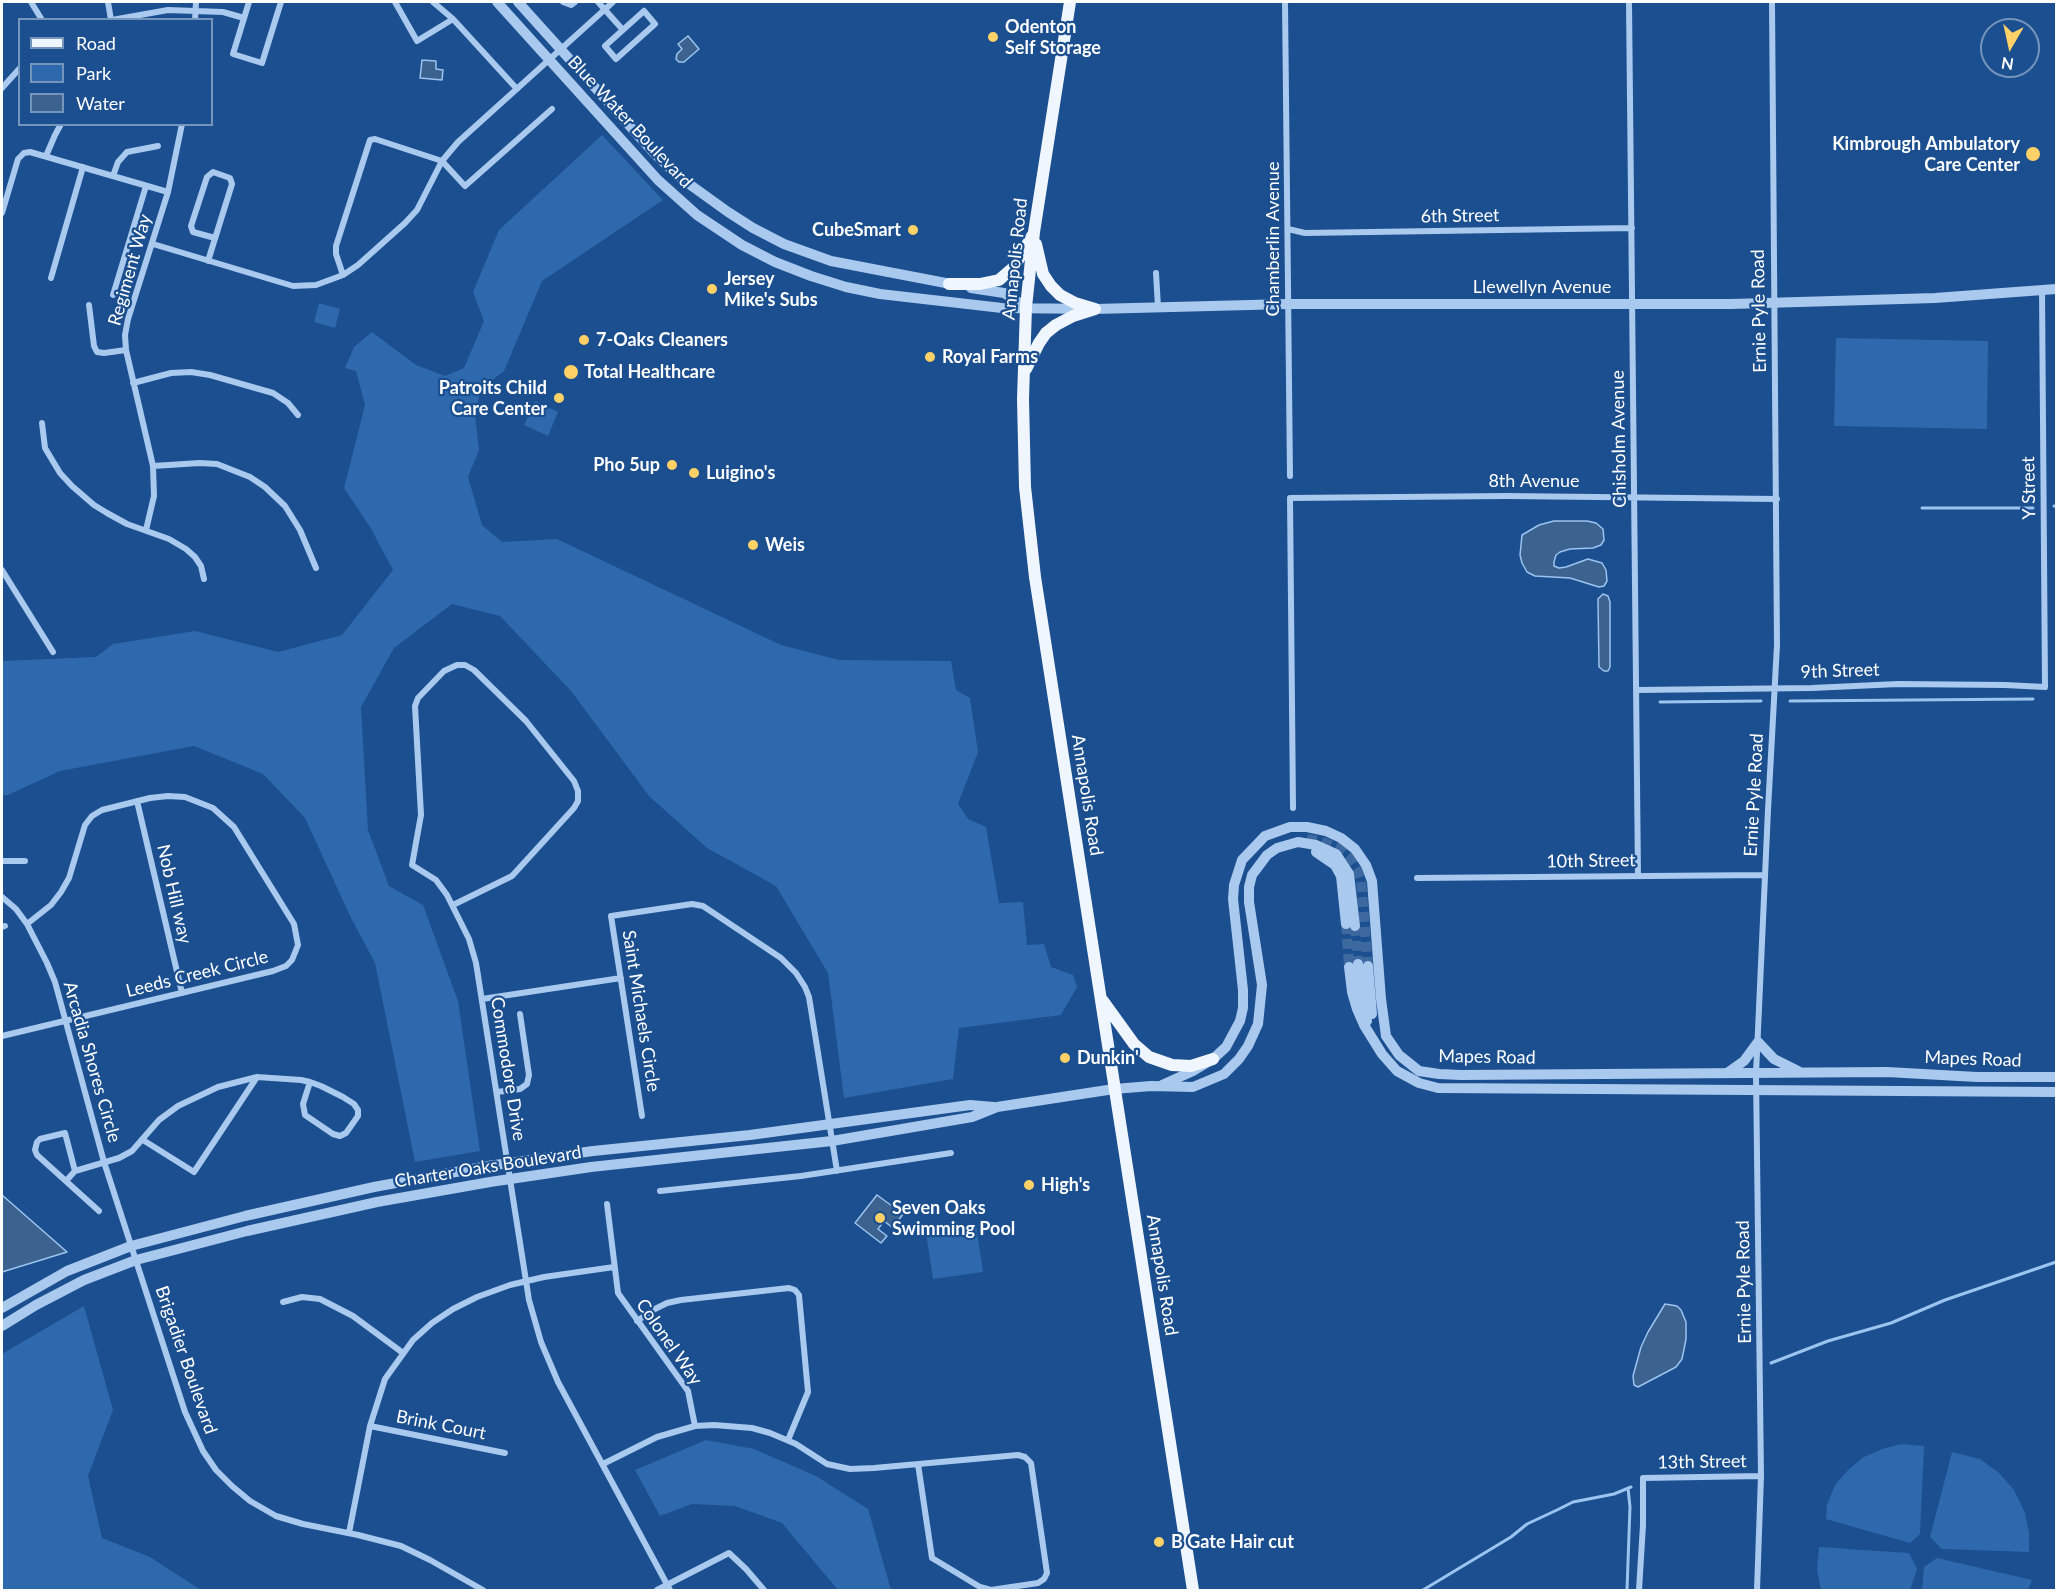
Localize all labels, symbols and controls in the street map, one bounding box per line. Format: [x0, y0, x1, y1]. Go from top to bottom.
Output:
place label: Odenton Self Storage [1005, 16, 1101, 58]
legend [18, 18, 213, 126]
north arrow [1980, 18, 2040, 78]
marker: Odenton Self Storage [986, 30, 1000, 44]
text: Road [76, 32, 116, 54]
street label: Blue Water Boulevard [563, 51, 697, 193]
text: N [2000, 54, 2015, 75]
text: Park [76, 62, 111, 84]
text: Water [76, 92, 125, 114]
place label: Kimbrough Ambulatory Care Center [1832, 133, 2020, 176]
marker: Kimbrough Ambulatory Care Center [2024, 145, 2042, 163]
street label: Chamberlin Avenue [1262, 162, 1284, 316]
street label: Annapolis Road [998, 197, 1032, 321]
street label: 6th Street [1420, 205, 1500, 227]
street label: Regiment Way [104, 212, 156, 328]
place label: CubeSmart [812, 219, 901, 241]
marker: CubeSmart [906, 223, 920, 237]
street label: Ernie Pyle Road [1747, 249, 1771, 373]
place label: Jersey Mike's Subs [724, 268, 818, 310]
street label: Llewellyn Avenue [1473, 276, 1611, 298]
marker: Jersey Mike's Subs [705, 282, 719, 296]
place label: 7-Oaks Cleaners [596, 329, 728, 351]
marker: 7-Oaks Cleaners [577, 333, 591, 347]
place label: Royal Farms [942, 346, 1038, 368]
marker: Royal Farms [923, 350, 937, 364]
place label: Total Healthcare [584, 361, 715, 383]
marker: Total Healthcare [562, 363, 580, 381]
street label: Chisholm Avenue [1607, 370, 1631, 508]
place label: Patroits Child Care Center [439, 377, 547, 420]
marker: Patroits Child Care Center [552, 391, 566, 405]
place label: Pho 5up [593, 454, 660, 476]
street label: Y Street [2018, 456, 2040, 520]
marker: Pho 5up [665, 458, 679, 472]
place label: Luigino's [706, 462, 775, 484]
marker: Luigino's [687, 466, 701, 480]
street label: 8th Avenue [1488, 470, 1580, 492]
place label: Weis [765, 534, 805, 556]
marker: Weis [746, 538, 760, 552]
street label: 9th Street [1800, 659, 1880, 683]
street label: Annapolis Road [1067, 733, 1107, 857]
street label: Ernie Pyle Road [1740, 733, 1768, 857]
street label: Nob Hill way [152, 842, 196, 946]
street label: 10th Street [1546, 849, 1636, 873]
street label: Saint Michaels Circle [618, 929, 664, 1093]
street label: Leeds Creek Circle [124, 946, 270, 1002]
street label: Arcadia Shores Circle [59, 979, 125, 1145]
street label: Commodore Drive [486, 996, 530, 1142]
street label: Mapes Road [1438, 1045, 1536, 1069]
place label: Dunkin' [1077, 1047, 1139, 1069]
street label: Mapes Road [1924, 1047, 2022, 1071]
marker: Dunkin' [1058, 1051, 1072, 1065]
street label: Charter Oaks Boulevard [393, 1142, 583, 1192]
place label: High's [1041, 1174, 1090, 1196]
marker: High's [1022, 1178, 1036, 1192]
place label: Seven Oaks Swimming Pool [892, 1197, 1015, 1240]
marker: Seven Oaks Swimming Pool [873, 1211, 887, 1225]
street label: Annapolis Road [1142, 1213, 1182, 1337]
street label: Ernie Pyle Road [1732, 1220, 1756, 1344]
street label: Brigadier Boulevard [151, 1283, 221, 1437]
street label: Colonel Way [631, 1295, 707, 1389]
street label: Brink Court [394, 1406, 488, 1444]
street label: 13th Street [1657, 1450, 1747, 1474]
place label: B Gate Hair cut [1171, 1531, 1294, 1553]
marker: B Gate Hair cut [1152, 1535, 1166, 1549]

